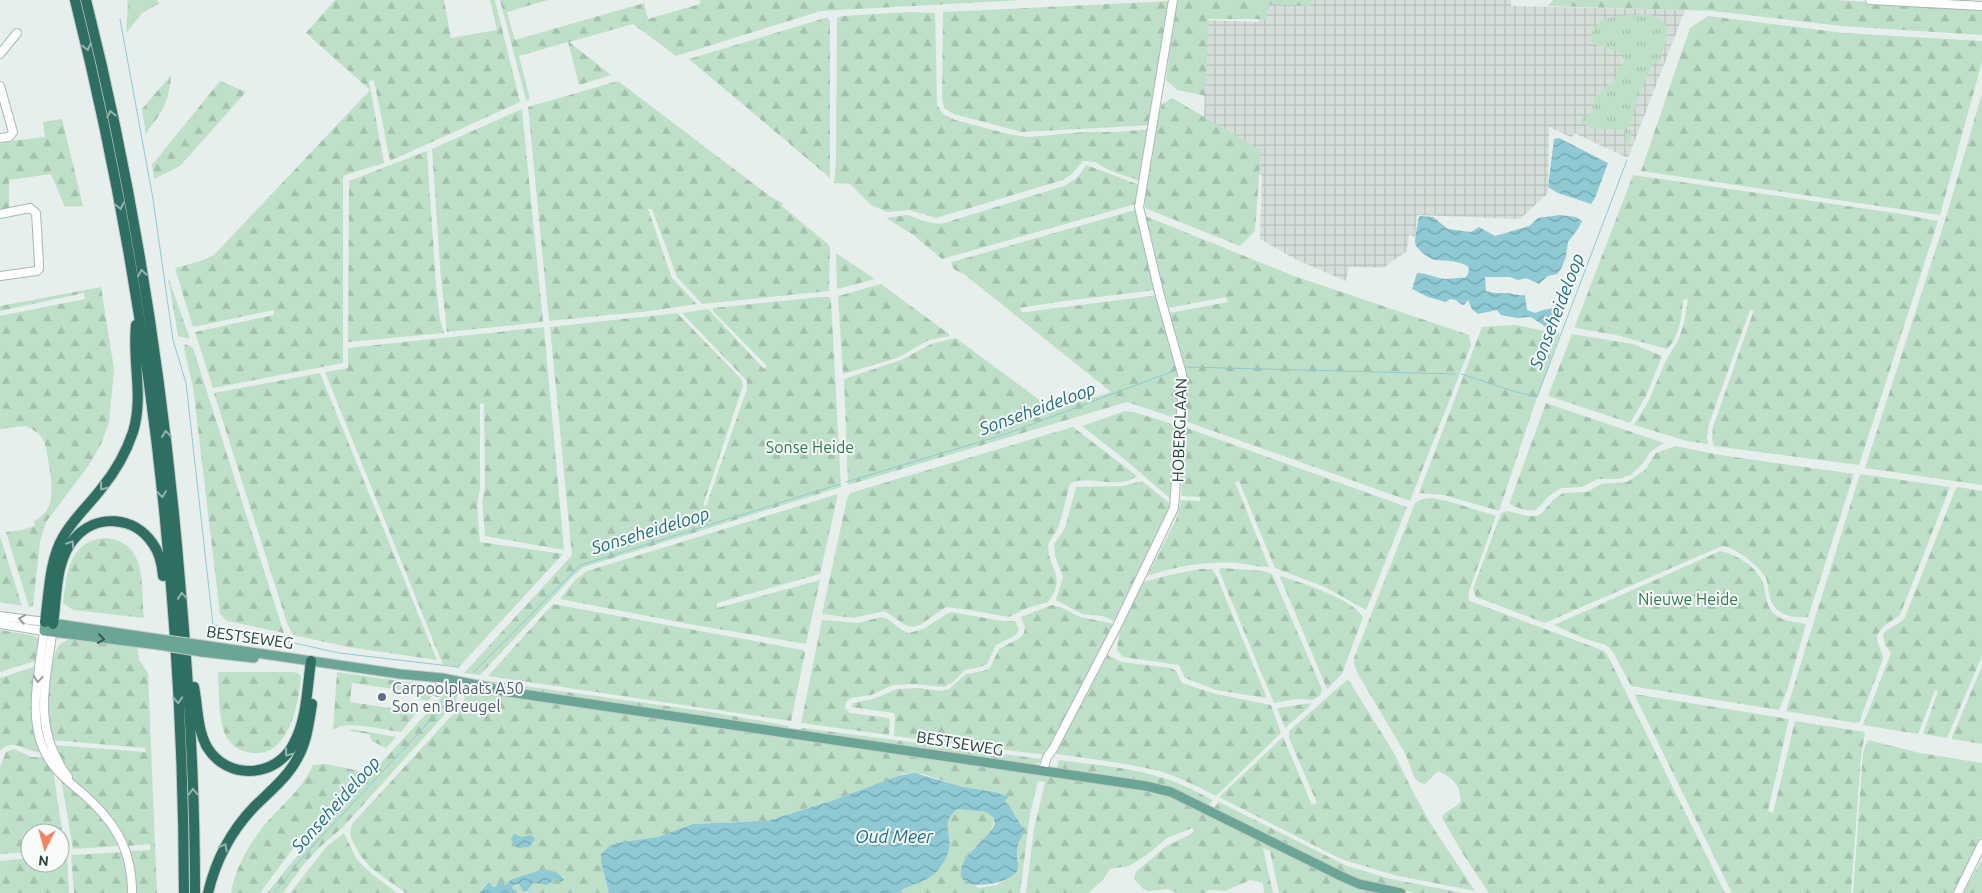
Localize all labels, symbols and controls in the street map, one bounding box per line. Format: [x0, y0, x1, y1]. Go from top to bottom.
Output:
one-way arrow [81, 43, 92, 52]
one-way arrow [106, 109, 117, 118]
one-way arrow [114, 202, 124, 211]
water label: Sonseheideloop [1524, 250, 1587, 373]
one-way arrow [138, 269, 148, 278]
street label: HOBERGLAAN [1168, 377, 1190, 483]
water label: Sonseheideloop [975, 378, 1098, 439]
one-way arrow [161, 430, 172, 438]
park label: Sonse Heide [766, 438, 854, 456]
one-way arrow [100, 481, 108, 490]
one-way arrow [156, 490, 167, 498]
water label: Sonseheideloop [588, 503, 711, 558]
one-way arrow [65, 540, 75, 549]
park label: Nieuwe Heide [1638, 590, 1738, 608]
one-way arrow [176, 592, 187, 600]
one-way arrow [18, 614, 26, 625]
street label: BESTSEWEG [205, 622, 295, 652]
one-way arrow [96, 633, 105, 643]
one-way arrow [33, 675, 44, 683]
place label: Carpoolplaats A50 Son en Breugel [392, 679, 524, 715]
marker: Carpoolplaats A50 Son en Breugel [376, 691, 388, 703]
one-way arrow [173, 696, 183, 704]
street label: BESTSEWEG [915, 727, 1005, 759]
one-way arrow [284, 747, 293, 756]
water label: Sonseheideloop [286, 752, 383, 857]
one-way arrow [188, 788, 198, 796]
north arrow [20, 823, 70, 873]
water label: Oud Meer [855, 826, 934, 846]
one-way arrow [218, 843, 228, 852]
text: N [38, 852, 50, 869]

